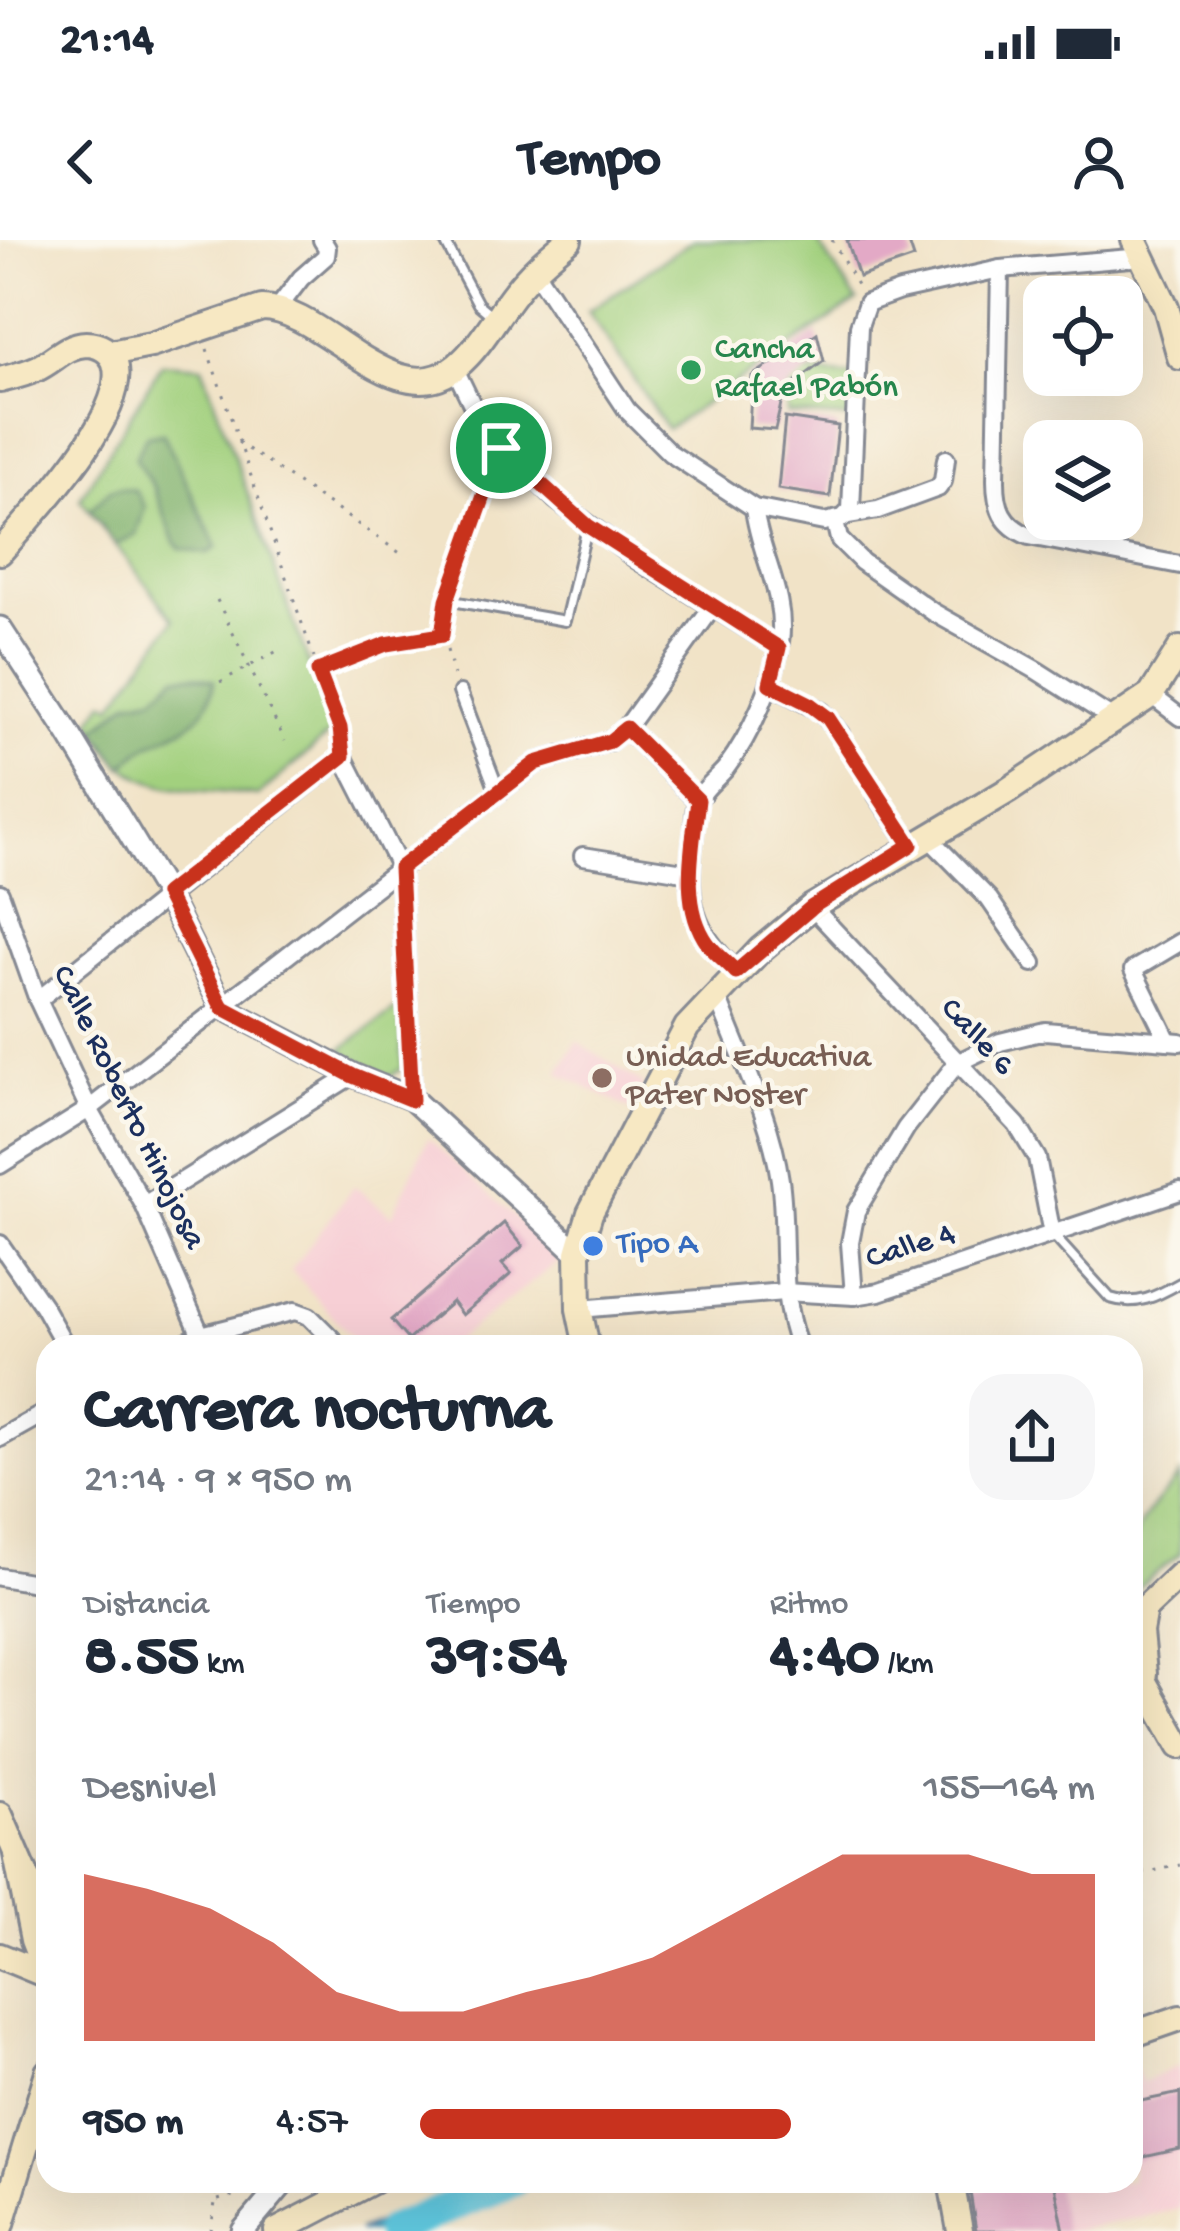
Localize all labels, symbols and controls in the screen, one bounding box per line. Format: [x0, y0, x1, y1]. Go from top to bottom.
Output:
text: 21:14 [60, 16, 154, 69]
icon: back [48, 129, 114, 195]
icon: person [1066, 129, 1132, 195]
text: Tempo [519, 130, 661, 194]
map controls [1023, 276, 1143, 540]
button: locate [1023, 276, 1143, 396]
place label: Cancha Rafael Pabón [715, 332, 898, 408]
marker: Cancha Rafael Pabón [678, 357, 704, 383]
pin [450, 397, 552, 499]
icon: arrive [468, 415, 534, 481]
button: layers [1023, 420, 1143, 540]
street label: Calle Roberto Hinojosa [42, 960, 213, 1257]
street label: Calle 6 [931, 991, 1022, 1085]
place label: Unidad Educativa Pater Noster [625, 1040, 873, 1116]
marker: Unidad Educativa Pater Noster [589, 1065, 615, 1091]
street label: Calle 4 [862, 1216, 961, 1280]
place label: Tipo A [615, 1227, 699, 1265]
marker: Tipo A [580, 1233, 606, 1259]
button: share [969, 1374, 1095, 1500]
text: Carrera nocturna [84, 1375, 550, 1453]
text: 21:14 · 9 × 950 m [84, 1459, 352, 1505]
text: Distancia [84, 1587, 209, 1625]
text: Tiempo [427, 1587, 521, 1625]
text: Ritmo [770, 1587, 848, 1625]
text: 8.55 [84, 1625, 199, 1695]
text: 39:54 [427, 1625, 567, 1695]
text: 4:40 [770, 1625, 880, 1695]
text: km [199, 1646, 245, 1684]
text: /km [880, 1646, 934, 1684]
text: Desnivel [84, 1767, 217, 1813]
text: 155–164 m [923, 1767, 1095, 1813]
text: 950 m [84, 2101, 183, 2147]
text: 4:57 [276, 2101, 348, 2147]

